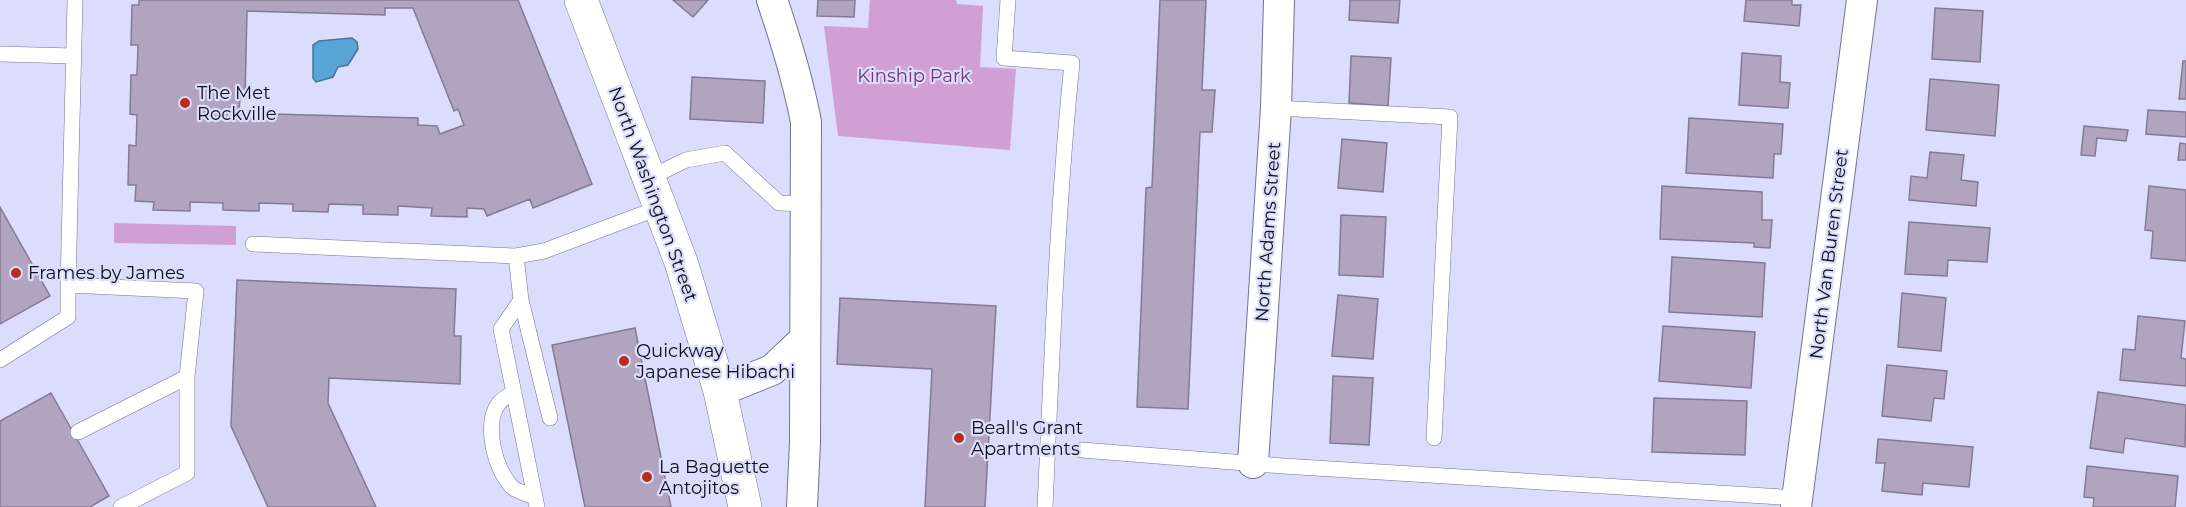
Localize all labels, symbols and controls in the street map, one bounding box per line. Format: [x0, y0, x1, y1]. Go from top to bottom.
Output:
park label: Kinship Park [857, 65, 971, 87]
place label: The Met Rockville [197, 82, 277, 125]
street label: North Washington Street [604, 84, 702, 304]
marker: The Met Rockville [178, 96, 192, 110]
street label: North Adams Street [1251, 141, 1285, 323]
street label: North Van Buren Street [1805, 148, 1853, 360]
place label: Frames by James [28, 262, 185, 284]
marker: Frames by James [9, 266, 23, 280]
place label: Quickway Japanese Hibachi [635, 340, 795, 383]
marker: Quickway Japanese Hibachi [617, 354, 631, 368]
place label: Beall's Grant Apartments [971, 417, 1083, 460]
marker: Beall's Grant Apartments [952, 431, 966, 445]
place label: La Baguette Antojitos [659, 456, 769, 499]
marker: La Baguette Antojitos [640, 470, 654, 484]

